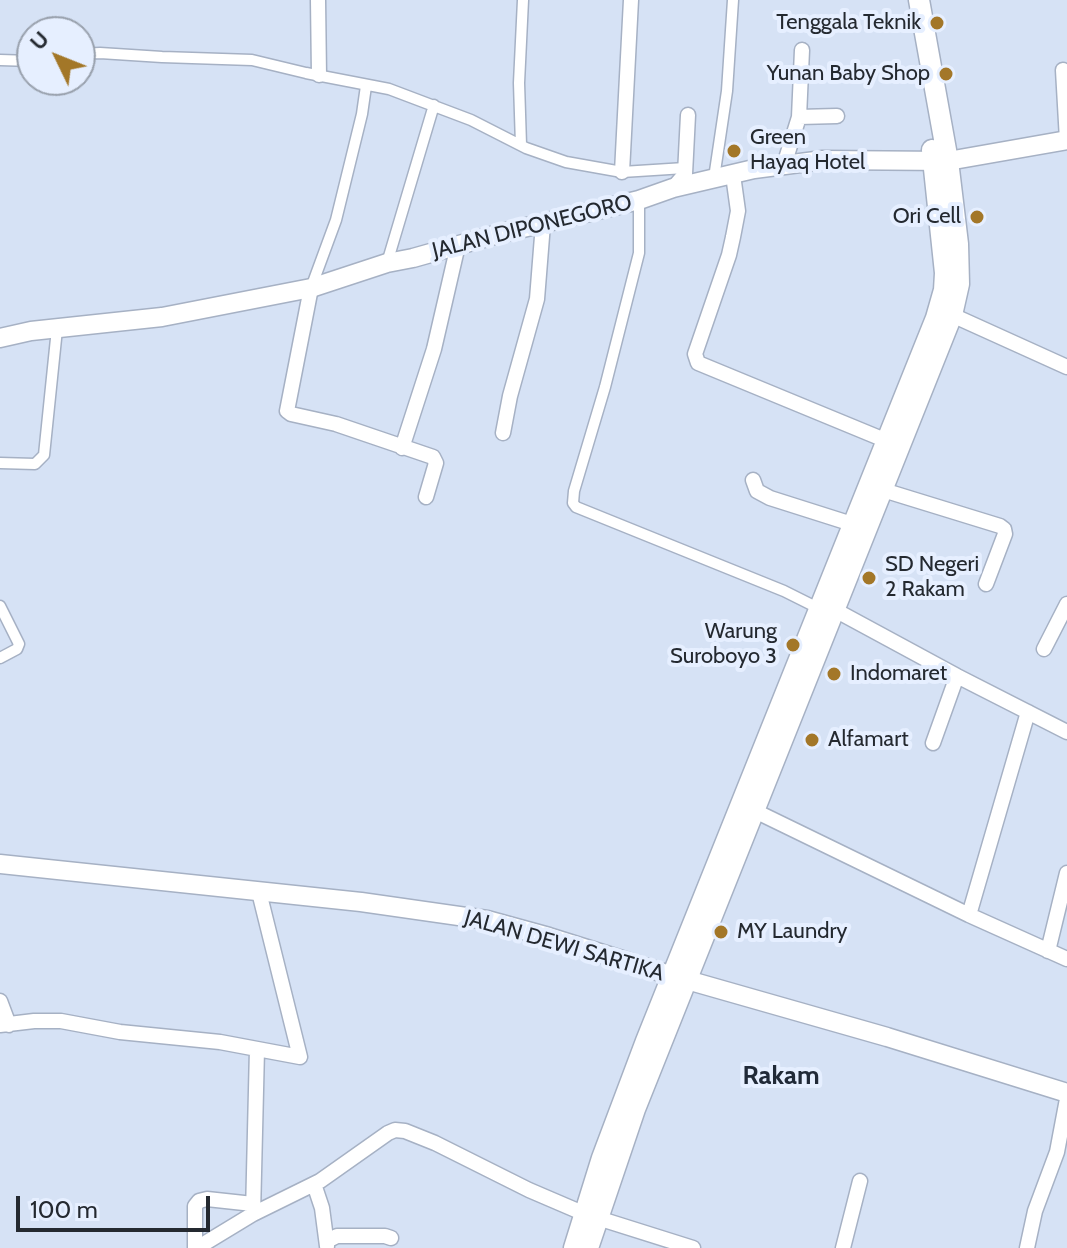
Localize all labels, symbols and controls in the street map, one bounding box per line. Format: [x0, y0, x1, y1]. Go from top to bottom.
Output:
place label: Tenggala Teknik [776, 10, 921, 36]
marker: Tenggala Teknik [928, 14, 946, 32]
north arrow [16, 16, 96, 96]
text: U [24, 26, 55, 56]
place label: Yunan Baby Shop [767, 61, 930, 87]
marker: Yunan Baby Shop [937, 65, 955, 83]
place label: Green Hayaq Hotel [750, 125, 865, 176]
marker: Green Hayaq Hotel [725, 142, 743, 160]
street label: JALAN DIPONEGORO [430, 189, 634, 265]
place label: Ori Cell [893, 204, 961, 230]
marker: Ori Cell [968, 208, 986, 226]
place label: SD Negeri 2 Rakam [885, 552, 979, 604]
marker: SD Negeri 2 Rakam [860, 569, 878, 587]
place label: Warung Suroboyo 3 [670, 619, 777, 670]
marker: Warung Suroboyo 3 [784, 636, 802, 654]
place label: Indomaret [850, 661, 947, 687]
marker: Indomaret [825, 665, 843, 683]
place label: Alfamart [828, 727, 909, 753]
marker: Alfamart [803, 731, 821, 749]
street label: JALAN DEWI SARTIKA [461, 905, 667, 987]
place label: MY Laundry [737, 919, 847, 945]
marker: MY Laundry [712, 923, 730, 941]
district label: Rakam [742, 1060, 820, 1092]
scale bar [20, 1180, 214, 1230]
text: 100 m [30, 1195, 98, 1224]

